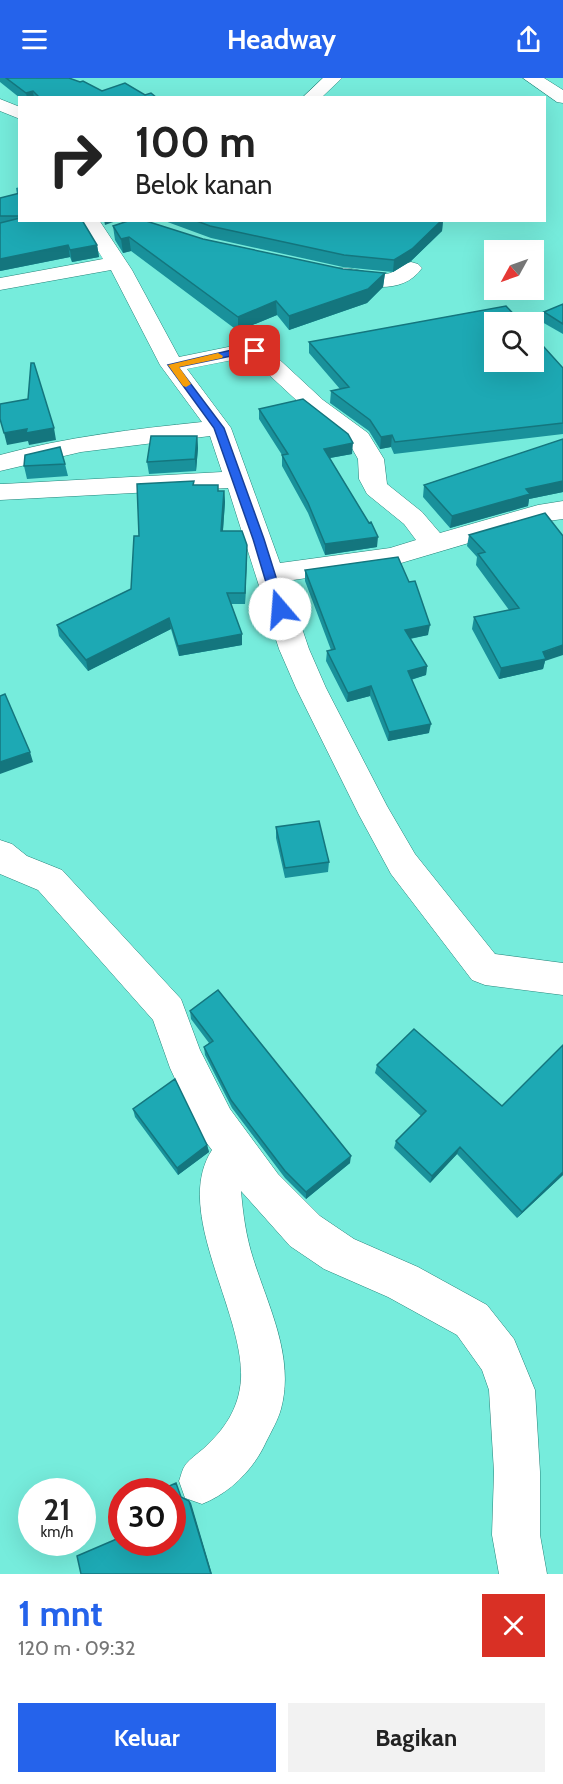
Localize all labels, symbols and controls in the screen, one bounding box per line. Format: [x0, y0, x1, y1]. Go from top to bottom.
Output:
icon: menu [18, 23, 51, 56]
text: Headway [227, 23, 336, 56]
icon: share [512, 23, 545, 56]
text: 100 m [135, 116, 256, 168]
icon: right [36, 120, 114, 198]
text: Belok kanan [135, 168, 272, 201]
north arrow [484, 240, 544, 300]
map controls [484, 240, 544, 372]
button: search [484, 312, 544, 372]
pin [229, 325, 280, 376]
icon: arrive [238, 334, 271, 367]
position arrow [248, 577, 312, 641]
speed limit sign: 30 [108, 1478, 186, 1556]
text: 21 [44, 1491, 70, 1528]
text: km/h [41, 1523, 73, 1541]
text: 1 mnt [18, 1591, 103, 1635]
button: close [482, 1594, 545, 1657]
text: 120 m · 09:32 [18, 1636, 136, 1660]
button: Keluar [18, 1703, 276, 1772]
button: Bagikan [288, 1703, 545, 1772]

